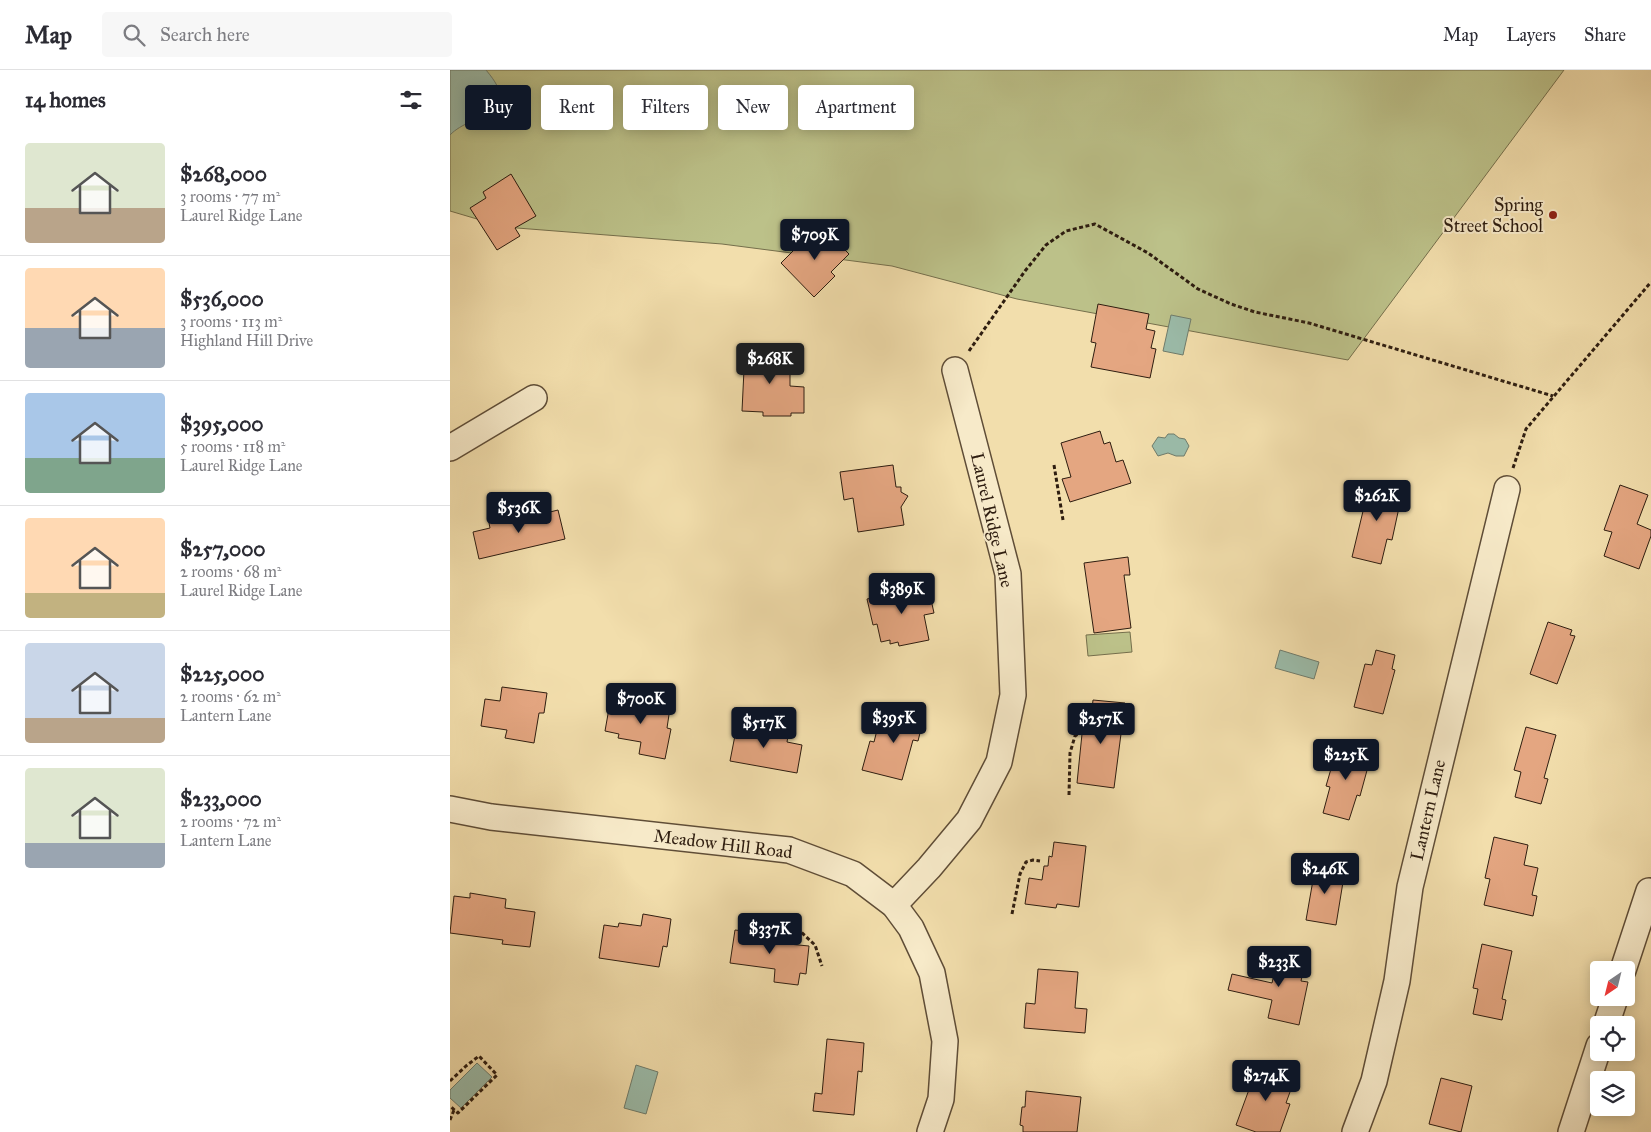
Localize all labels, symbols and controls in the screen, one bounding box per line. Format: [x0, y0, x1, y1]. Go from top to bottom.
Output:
search box [102, 12, 452, 57]
text: Map [25, 20, 72, 50]
icon: search [120, 21, 148, 49]
text: Search here [160, 23, 250, 46]
text: Map [1443, 24, 1478, 46]
text: Layers [1506, 24, 1556, 46]
text: Share [1584, 24, 1626, 46]
chip: Buy [465, 85, 531, 130]
chip: Rent [541, 85, 613, 130]
chip: Filters [623, 85, 708, 130]
chip: New [718, 85, 788, 130]
chip: Apartment [798, 85, 914, 130]
icon: filters [397, 86, 425, 114]
text: 14 homes [25, 87, 106, 113]
text: $268,000 [180, 161, 267, 187]
icon: home [65, 163, 125, 223]
text: 3 rooms · 77 m² [180, 187, 280, 206]
place label: Spring Street School [1443, 194, 1544, 237]
text: Laurel Ridge Lane [180, 206, 303, 225]
marker: Spring Street School [1547, 209, 1559, 221]
pin: $709K [780, 218, 850, 261]
text: $709K [791, 225, 839, 244]
text: $536,000 [180, 286, 264, 312]
icon: home [65, 288, 125, 348]
text: 3 rooms · 113 m² [180, 312, 282, 331]
text: Highland Hill Drive [180, 331, 313, 350]
pin: $268K [735, 342, 805, 385]
text: $268K [747, 349, 793, 368]
text: $395,000 [180, 411, 264, 437]
icon: home [65, 413, 125, 473]
text: 5 rooms · 118 m² [180, 437, 285, 456]
street label: Laurel Ridge Lane [965, 450, 1018, 590]
text: Laurel Ridge Lane [180, 456, 303, 475]
pin: $262K [1342, 480, 1412, 522]
text: $262K [1355, 486, 1399, 505]
pin: $536K [484, 492, 554, 534]
text: $536K [498, 498, 541, 517]
text: $257,000 [180, 536, 266, 562]
icon: home [65, 538, 125, 598]
text: 2 rooms · 68 m² [180, 562, 281, 581]
pin: $389K [867, 572, 937, 615]
text: $389K [880, 579, 924, 598]
text: Laurel Ridge Lane [180, 581, 303, 600]
text: $225,000 [180, 661, 264, 687]
icon: home [65, 663, 125, 723]
pin: $700K [606, 682, 676, 725]
text: 2 rooms · 62 m² [180, 687, 281, 706]
text: $700K [617, 689, 665, 708]
pin: $395K [859, 702, 929, 744]
pin: $257K [1066, 702, 1136, 745]
text: Lantern Lane [180, 706, 272, 725]
pin: $517K [729, 706, 799, 749]
text: $395K [872, 708, 916, 727]
text: $257K [1079, 709, 1123, 728]
text: $517K [742, 713, 786, 732]
pin: $225K [1311, 738, 1381, 781]
text: $225K [1324, 745, 1368, 764]
street label: Lantern Lane [1406, 757, 1450, 863]
text: $233,000 [180, 786, 262, 812]
icon: home [65, 788, 125, 848]
text: 2 rooms · 72 m² [180, 812, 281, 831]
street label: Meadow Hill Road [652, 825, 794, 863]
text: Lantern Lane [180, 831, 272, 850]
pin: $246K [1290, 852, 1360, 895]
text: $246K [1302, 859, 1348, 878]
pin: $337K [735, 912, 805, 955]
text: $337K [749, 919, 791, 938]
pin: $233K [1244, 946, 1314, 988]
text: $233K [1258, 952, 1300, 971]
north arrow [1590, 961, 1635, 1006]
map controls [1590, 961, 1635, 1116]
button: locate [1590, 1016, 1635, 1061]
pin: $274K [1231, 1060, 1301, 1102]
text: $274K [1243, 1066, 1289, 1085]
button: layers [1590, 1071, 1635, 1116]

